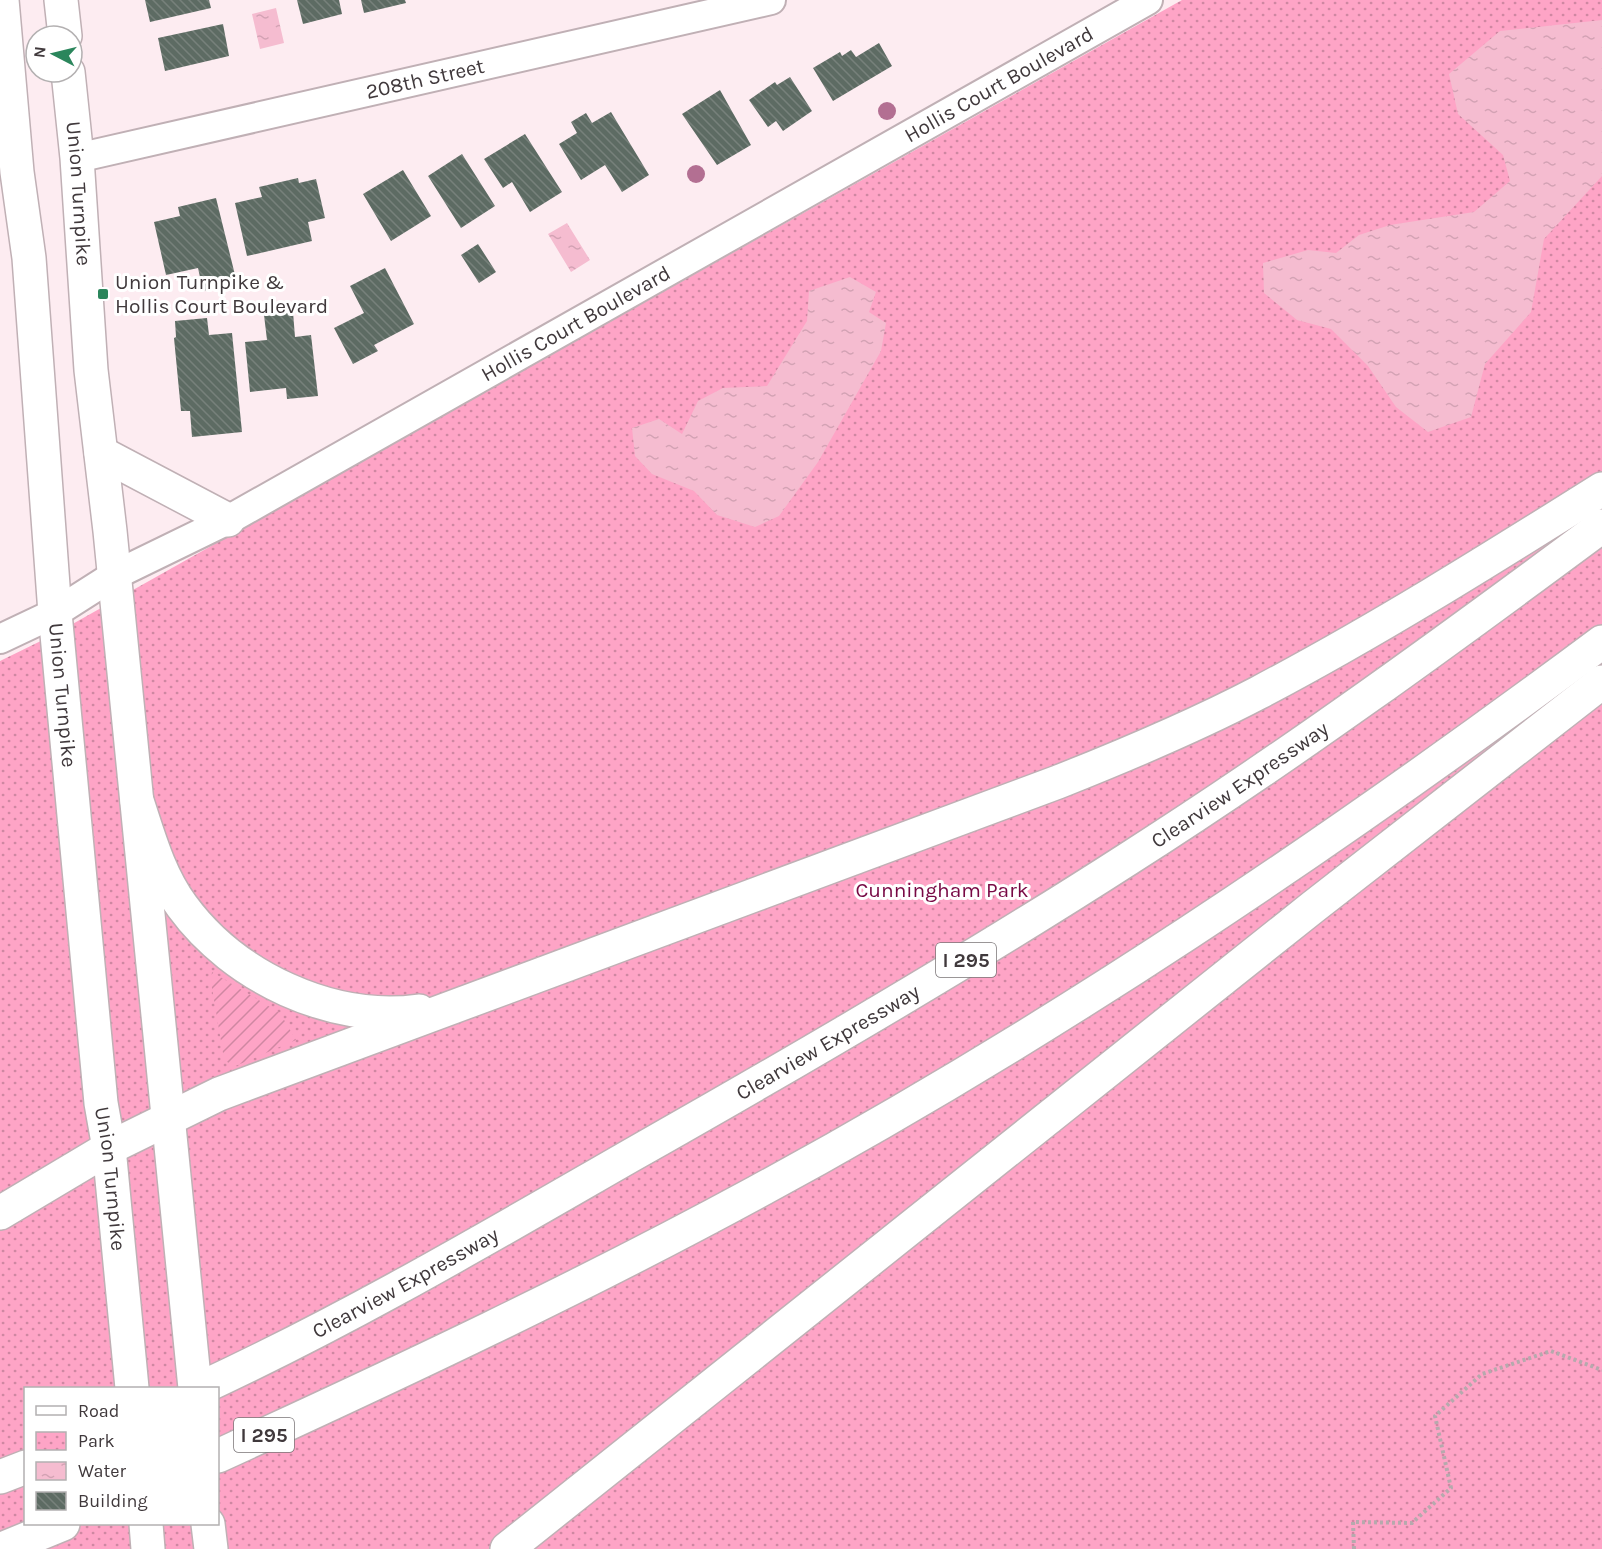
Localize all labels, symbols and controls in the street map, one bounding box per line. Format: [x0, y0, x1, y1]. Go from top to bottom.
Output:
street label: Hollis Court Boulevard [900, 21, 1098, 147]
north arrow [24, 24, 84, 84]
text: N [29, 45, 50, 59]
street label: 208th Street [364, 54, 487, 104]
street label: Union Turnpike [61, 120, 96, 267]
street label: Hollis Court Boulevard [477, 261, 675, 386]
place label: Union Turnpike & Hollis Court Boulevard [115, 270, 328, 318]
marker: Union Turnpike & Hollis Court Boulevard [96, 287, 110, 301]
street label: Union Turnpike [44, 622, 81, 769]
street label: Clearview Expressway [1147, 716, 1333, 853]
park label: Cunningham Park [855, 878, 1029, 902]
road number: I 295 [936, 943, 996, 977]
street label: Clearview Expressway [732, 979, 924, 1105]
street label: Union Turnpike [90, 1105, 131, 1252]
street label: Clearview Expressway [308, 1222, 503, 1343]
legend [24, 1387, 219, 1525]
text: Road [78, 1400, 119, 1422]
road number: I 295 [234, 1418, 294, 1452]
text: Park [78, 1430, 115, 1452]
text: Water [78, 1460, 126, 1482]
text: Building [78, 1490, 148, 1512]

